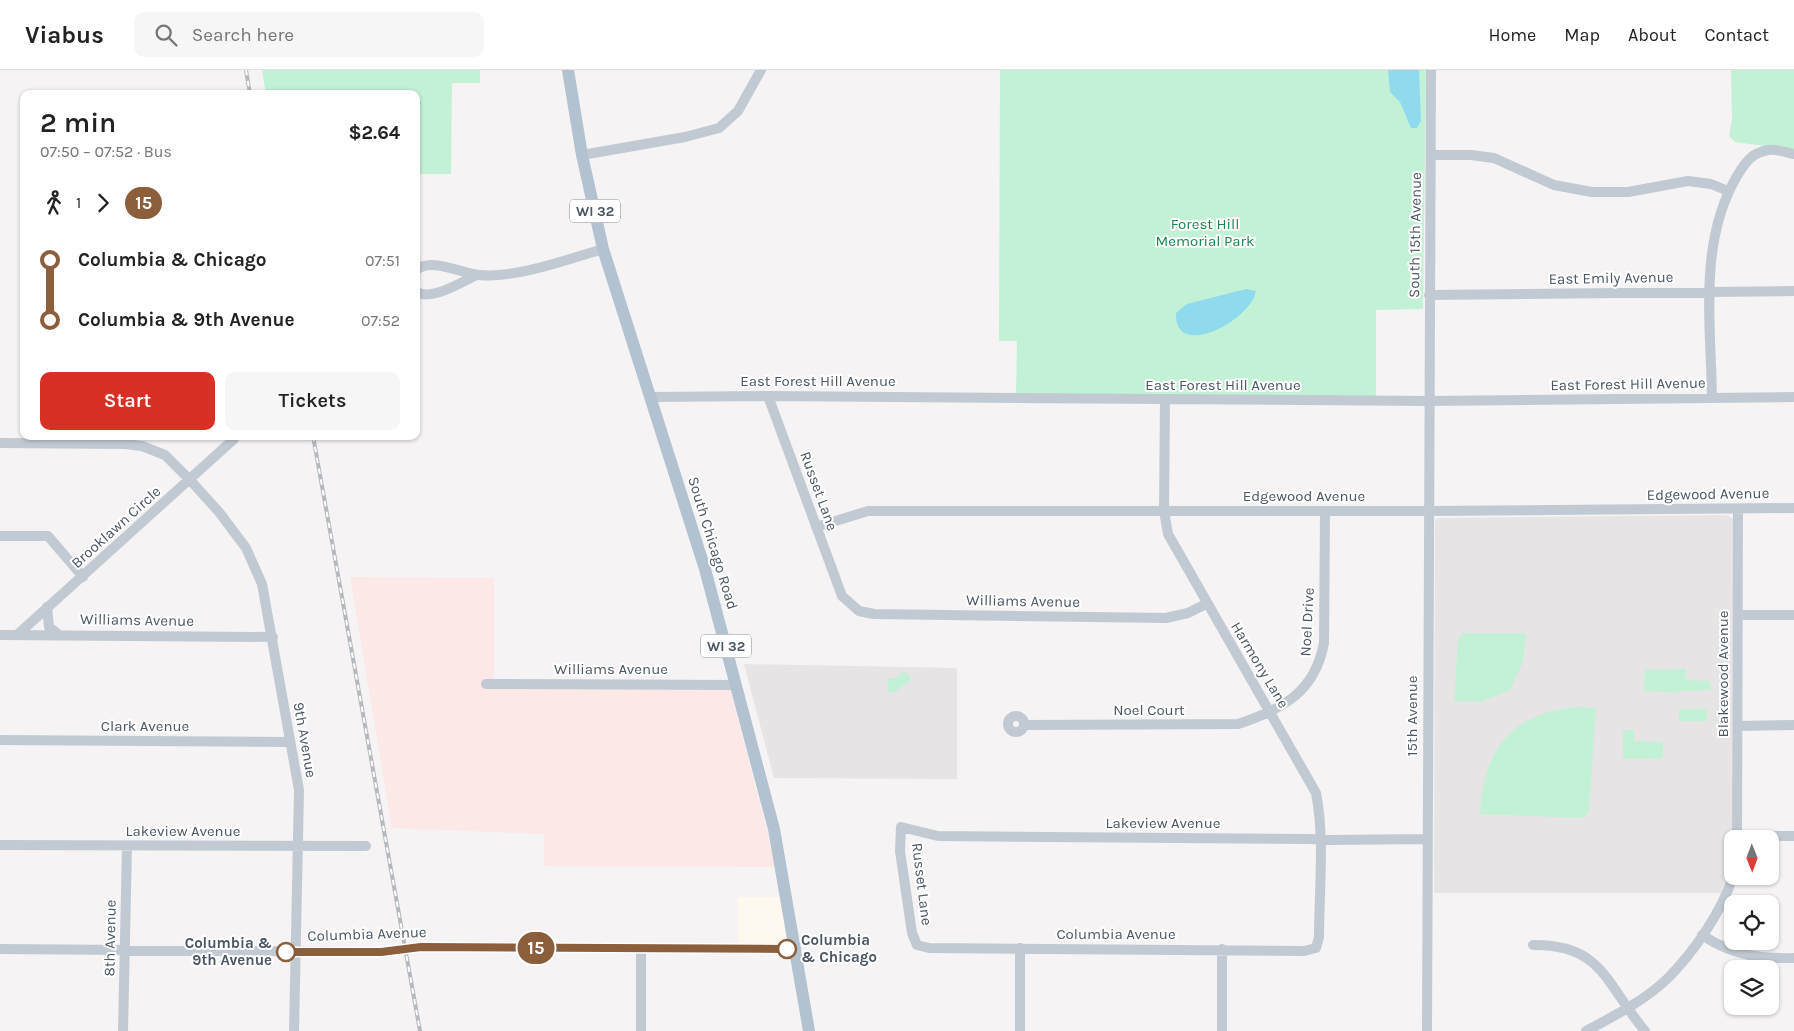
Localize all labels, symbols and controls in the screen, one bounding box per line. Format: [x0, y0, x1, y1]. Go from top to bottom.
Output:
search box [134, 12, 484, 57]
text: Viabus [25, 21, 104, 49]
icon: search [152, 21, 180, 49]
text: Search here [192, 24, 294, 46]
text: Home [1488, 24, 1536, 46]
text: Map [1564, 24, 1600, 46]
text: About [1628, 24, 1677, 46]
text: Contact [1705, 24, 1769, 46]
text: 2 min [40, 106, 116, 139]
text: $2.64 [348, 122, 400, 144]
text: 07:50 – 07:52 · Bus [40, 142, 172, 161]
street label: South 15th Avenue [1405, 172, 1425, 298]
icon: walk [40, 189, 68, 217]
icon: forward [89, 189, 117, 217]
text: 15 [135, 192, 152, 214]
text: 1 [76, 193, 81, 212]
road number: WI 32 [570, 200, 620, 222]
park label: Forest Hill Memorial Park [1156, 215, 1254, 250]
text: Columbia & Chicago [78, 249, 267, 271]
text: 07:51 [365, 251, 400, 270]
street label: East Emily Avenue [1548, 268, 1674, 288]
text: Columbia & 9th Avenue [78, 309, 294, 331]
text: 07:52 [361, 311, 400, 330]
button: Start [40, 372, 215, 430]
button: Tickets [225, 372, 400, 430]
street label: East Forest Hill Avenue [740, 372, 896, 390]
street label: East Forest Hill Avenue [1550, 374, 1706, 394]
street label: East Forest Hill Avenue [1145, 376, 1301, 394]
street label: Russet Lane [796, 449, 842, 533]
street label: South Chicago Road [684, 474, 742, 612]
street label: Brooklawn Circle [68, 482, 164, 572]
street label: Edgewood Avenue [1647, 484, 1769, 504]
street label: Edgewood Avenue [1243, 487, 1365, 505]
street label: Noel Drive [1296, 587, 1318, 657]
street label: Williams Avenue [966, 591, 1080, 611]
street label: Williams Avenue [80, 610, 194, 630]
street label: Blakewood Avenue [1714, 610, 1732, 738]
street label: Harmony Lane [1227, 619, 1293, 711]
road number: WI 32 [701, 634, 751, 658]
street label: Williams Avenue [554, 660, 668, 678]
street label: 15th Avenue [1403, 675, 1421, 757]
street label: 9th Avenue [290, 701, 320, 779]
street label: Noel Court [1113, 701, 1185, 719]
street label: Clark Avenue [101, 717, 189, 735]
street label: Lakeview Avenue [1106, 814, 1220, 832]
street label: Lakeview Avenue [126, 822, 240, 840]
north arrow [1724, 830, 1779, 885]
map controls [1724, 830, 1779, 1015]
street label: Russet Lane [908, 842, 936, 926]
button: locate [1724, 895, 1779, 950]
street label: 8th Avenue [100, 899, 120, 977]
street label: Columbia Avenue [307, 923, 427, 945]
street label: Columbia Avenue [1056, 925, 1176, 943]
place label: Columbia & Chicago [801, 931, 877, 966]
line badge: 15 [514, 932, 558, 964]
place label: Columbia & 9th Avenue [185, 934, 272, 969]
text: 15 [528, 937, 544, 959]
marker: Columbia & Chicago [777, 939, 797, 959]
marker: Columbia & 9th Avenue [276, 942, 296, 962]
button: layers [1724, 960, 1779, 1015]

